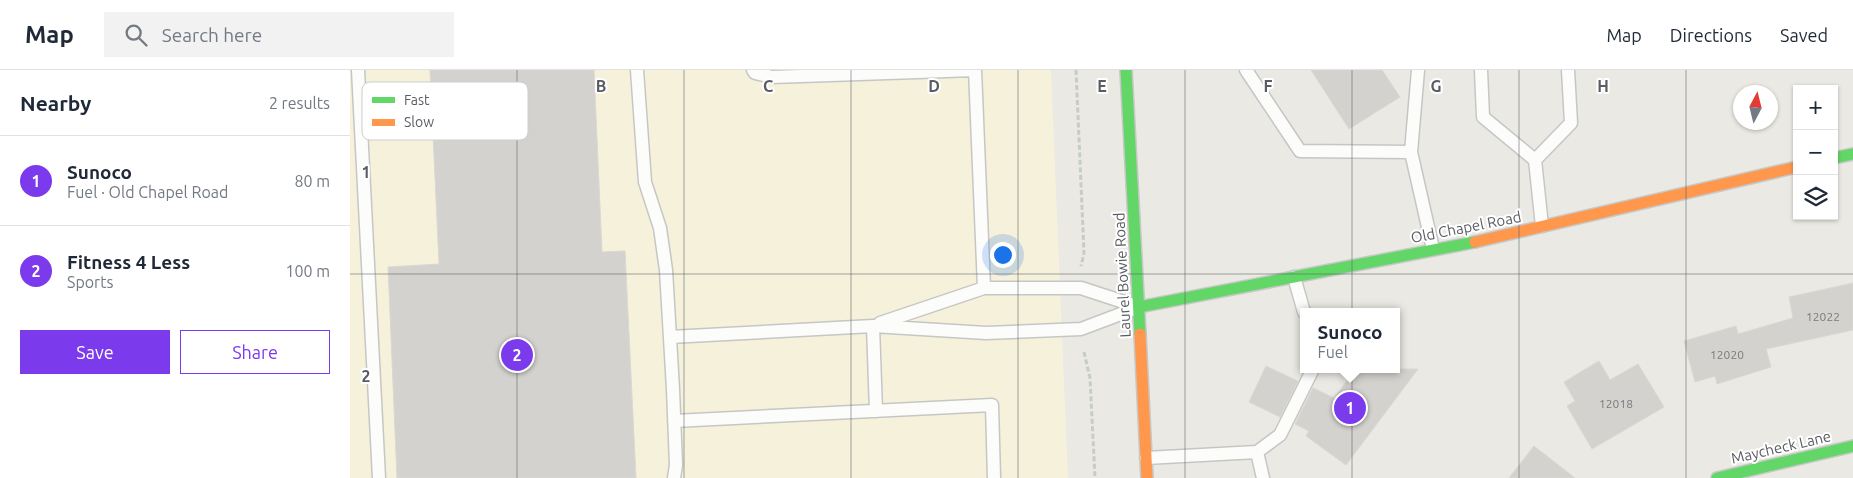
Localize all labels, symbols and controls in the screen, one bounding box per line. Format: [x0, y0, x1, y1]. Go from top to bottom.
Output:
search box [104, 12, 454, 57]
text: Map [25, 21, 74, 48]
icon: search [122, 21, 150, 49]
text: Search here [162, 24, 262, 46]
text: Map [1606, 25, 1642, 45]
text: Directions [1670, 25, 1752, 45]
text: Saved [1780, 25, 1828, 45]
text: B [596, 77, 606, 95]
text: C [763, 77, 773, 95]
text: D [928, 77, 940, 95]
text: E [1097, 77, 1107, 95]
text: F [1264, 77, 1273, 95]
text: G [1430, 77, 1442, 95]
text: H [1597, 77, 1609, 95]
legend [362, 82, 528, 140]
north arrow [1733, 85, 1778, 130]
map controls [1793, 85, 1838, 220]
button: + [1793, 85, 1838, 130]
text: Nearby [20, 91, 91, 115]
text: Fast [404, 92, 430, 108]
text: 2 results [269, 94, 330, 112]
text: Slow [404, 114, 434, 130]
button: − [1793, 130, 1838, 175]
text: Sunoco [67, 161, 132, 183]
text: 1 [361, 163, 371, 181]
text: 1 [31, 172, 41, 190]
text: 80 m [294, 172, 330, 190]
button: layers [1793, 175, 1838, 220]
text: Fuel · Old Chapel Road [67, 183, 228, 201]
street label: Old Chapel Road [1409, 208, 1523, 246]
street label: Laurel Bowie Road [1110, 212, 1134, 338]
your location [990, 242, 1016, 268]
text: Fitness 4 Less [67, 251, 190, 273]
text: 2 [31, 262, 41, 280]
text: 100 m [285, 262, 330, 280]
text: Sports [67, 273, 113, 291]
popup [1300, 308, 1400, 373]
house number: 12022 [1806, 310, 1840, 323]
text: Sunoco [1318, 321, 1382, 343]
button: Save [20, 330, 170, 374]
button: Share [180, 330, 330, 374]
pin: 2 [501, 336, 533, 374]
text: Fuel [1318, 343, 1348, 361]
house number: 12020 [1710, 348, 1744, 361]
text: 2 [361, 367, 371, 385]
pin: 1 [1334, 389, 1366, 427]
house number: 12018 [1599, 397, 1633, 410]
street label: Maycheck Lane [1729, 427, 1833, 467]

